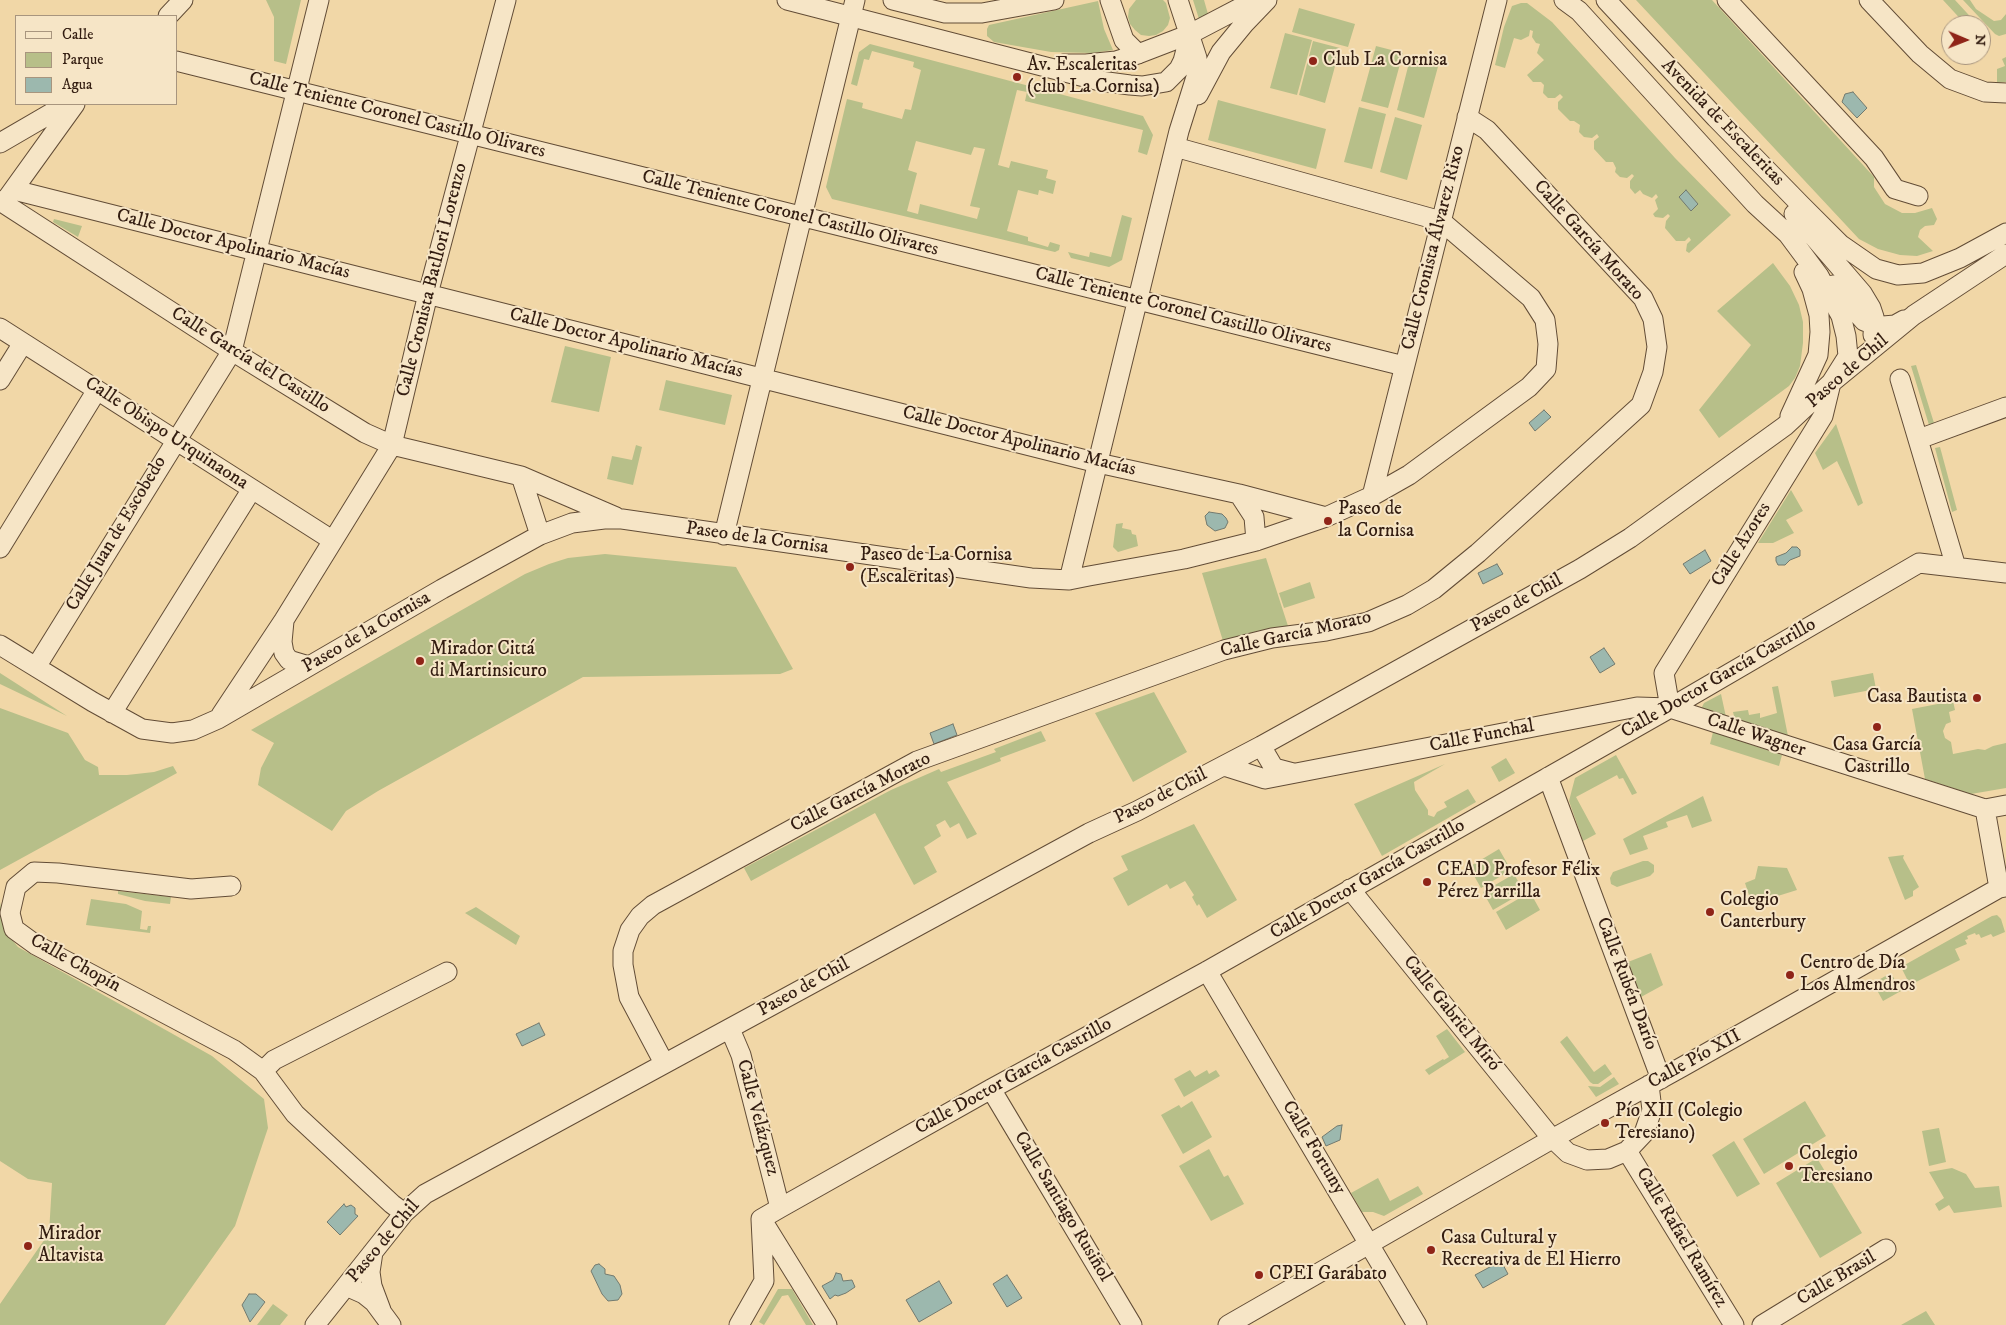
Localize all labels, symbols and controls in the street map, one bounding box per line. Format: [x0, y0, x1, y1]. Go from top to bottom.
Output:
legend [15, 15, 178, 105]
north arrow [1941, 15, 1991, 65]
text: Calle [62, 25, 94, 44]
text: N [1971, 34, 1989, 46]
text: Parque [62, 50, 103, 69]
place label: Club La Cornisa [1323, 50, 1447, 72]
place label: Av. Escaleritas (club La Cornisa) [1027, 55, 1160, 99]
marker: Club La Cornisa [1307, 55, 1319, 67]
street label: Avenida de Escaleritas [1656, 55, 1788, 191]
street label: Calle Teniente Coronel Castillo Olivares [246, 68, 548, 164]
marker: Av. Escaleritas (club La Cornisa) [1011, 71, 1023, 83]
text: Agua [62, 75, 92, 94]
street label: Calle Cronista Álvarez Rixo [1398, 144, 1470, 352]
street label: Calle Cronista Batllori Lorenzo [393, 161, 473, 399]
street label: Calle Teniente Coronel Castillo Olivares [639, 166, 941, 262]
street label: Calle García Morato [1528, 176, 1648, 306]
street label: Calle Doctor Apolinario Macías [114, 205, 352, 285]
street label: Calle Teniente Coronel Castillo Olivares [1032, 263, 1334, 359]
street label: Calle García del Castillo [166, 303, 334, 419]
street label: Calle Doctor Apolinario Macías [507, 304, 745, 384]
street label: Paseo de Chil [1802, 330, 1894, 414]
street label: Calle Obispo Urquinaona [80, 373, 252, 495]
street label: Calle Doctor Apolinario Macías [900, 402, 1138, 482]
street label: Calle Juan de Escobedo [62, 452, 172, 616]
place label: Paseo de la Cornisa [1338, 499, 1414, 543]
street label: Calle Azores [1707, 499, 1777, 591]
marker: Paseo de la Cornisa [1322, 515, 1334, 527]
street label: Paseo de la Cornisa [684, 518, 830, 560]
place label: Paseo de La Cornisa (Escaleritas) [860, 545, 1012, 589]
marker: Paseo de La Cornisa (Escaleritas) [844, 561, 856, 573]
street label: Paseo de Chil [1467, 569, 1567, 639]
street label: Paseo de la Cornisa [299, 587, 435, 679]
street label: Calle García Morato [1218, 607, 1374, 663]
street label: Calle Doctor García Castrillo [1617, 614, 1821, 744]
place label: Mirador Cittá di Martinsicuro [430, 639, 547, 683]
marker: Mirador Cittá di Martinsicuro [414, 655, 426, 667]
place label: Casa Bautista [1867, 687, 1967, 709]
marker: Casa Bautista [1971, 692, 1983, 704]
street label: Calle Wagner [1704, 709, 1808, 763]
street label: Calle Funchal [1428, 716, 1536, 758]
marker: Casa García Castrillo [1871, 721, 1883, 733]
place label: Casa García Castrillo [1833, 735, 1921, 779]
street label: Calle García Morato [787, 748, 935, 838]
street label: Paseo de Chil [1111, 764, 1211, 830]
street label: Calle Doctor García Castrillo [1266, 815, 1470, 945]
place label: CEAD Profesor Félix Pérez Parrilla [1437, 860, 1600, 904]
marker: CEAD Profesor Félix Pérez Parrilla [1421, 876, 1433, 888]
place label: Colegio Canterbury [1720, 890, 1806, 934]
marker: Colegio Canterbury [1704, 906, 1716, 918]
street label: Calle Rubén Darío [1590, 915, 1662, 1053]
street label: Calle Chopín [26, 930, 124, 998]
street label: Calle Gabriel Miró [1397, 952, 1505, 1076]
street label: Paseo de Chil [754, 953, 854, 1023]
place label: Centro de Día Los Almendros [1800, 953, 1915, 997]
marker: Centro de Día Los Almendros [1784, 969, 1796, 981]
street label: Calle Doctor García Castrillo [912, 1013, 1116, 1141]
street label: Calle Pío XII [1645, 1025, 1745, 1095]
street label: Calle Velázquez [731, 1057, 783, 1179]
street label: Calle Fortuny [1276, 1097, 1350, 1199]
place label: Pío XII (Colegio Teresiano) [1615, 1101, 1743, 1145]
marker: Pío XII (Colegio Teresiano) [1599, 1117, 1611, 1129]
street label: Calle Santiago Rusiñol [1008, 1128, 1116, 1286]
place label: Colegio Teresiano [1799, 1144, 1873, 1188]
marker: Colegio Teresiano [1783, 1160, 1795, 1172]
street label: Calle Rafael Ramírez [1630, 1164, 1732, 1312]
street label: Paseo de Chil [343, 1196, 425, 1288]
place label: Mirador Altavista [38, 1224, 104, 1268]
place label: Casa Cultural y Recreativa de El Hierro [1441, 1228, 1621, 1272]
marker: Mirador Altavista [22, 1240, 34, 1252]
marker: Casa Cultural y Recreativa de El Hierro [1425, 1244, 1437, 1256]
street label: Calle Brasil [1793, 1247, 1881, 1311]
place label: CPEI Garabato [1269, 1264, 1387, 1286]
marker: CPEI Garabato [1253, 1269, 1265, 1281]

